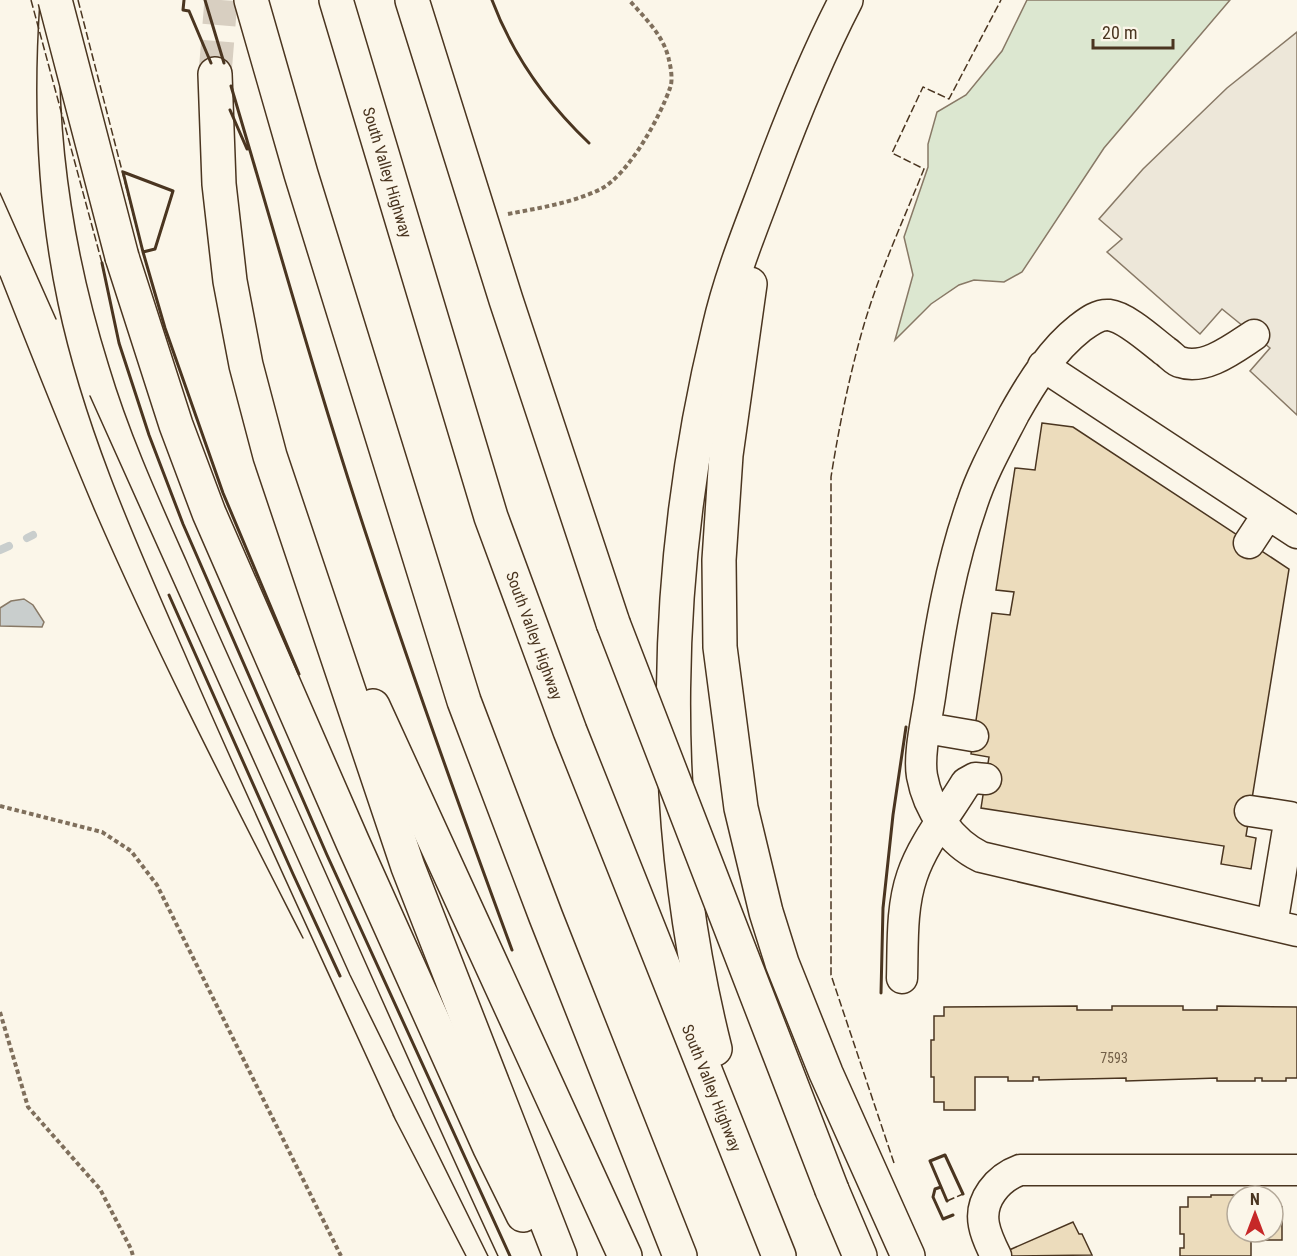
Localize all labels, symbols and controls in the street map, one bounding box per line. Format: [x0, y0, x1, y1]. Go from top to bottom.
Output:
scale bar [1093, 12, 1172, 50]
text: 20 m [1102, 22, 1137, 43]
street label: South Valley Highway [359, 105, 416, 240]
street label: South Valley Highway [502, 569, 567, 703]
street label: South Valley Highway [678, 1021, 746, 1155]
house number: 7593 [1100, 1050, 1128, 1066]
north arrow [1225, 1184, 1285, 1244]
text: N [1250, 1190, 1260, 1209]

